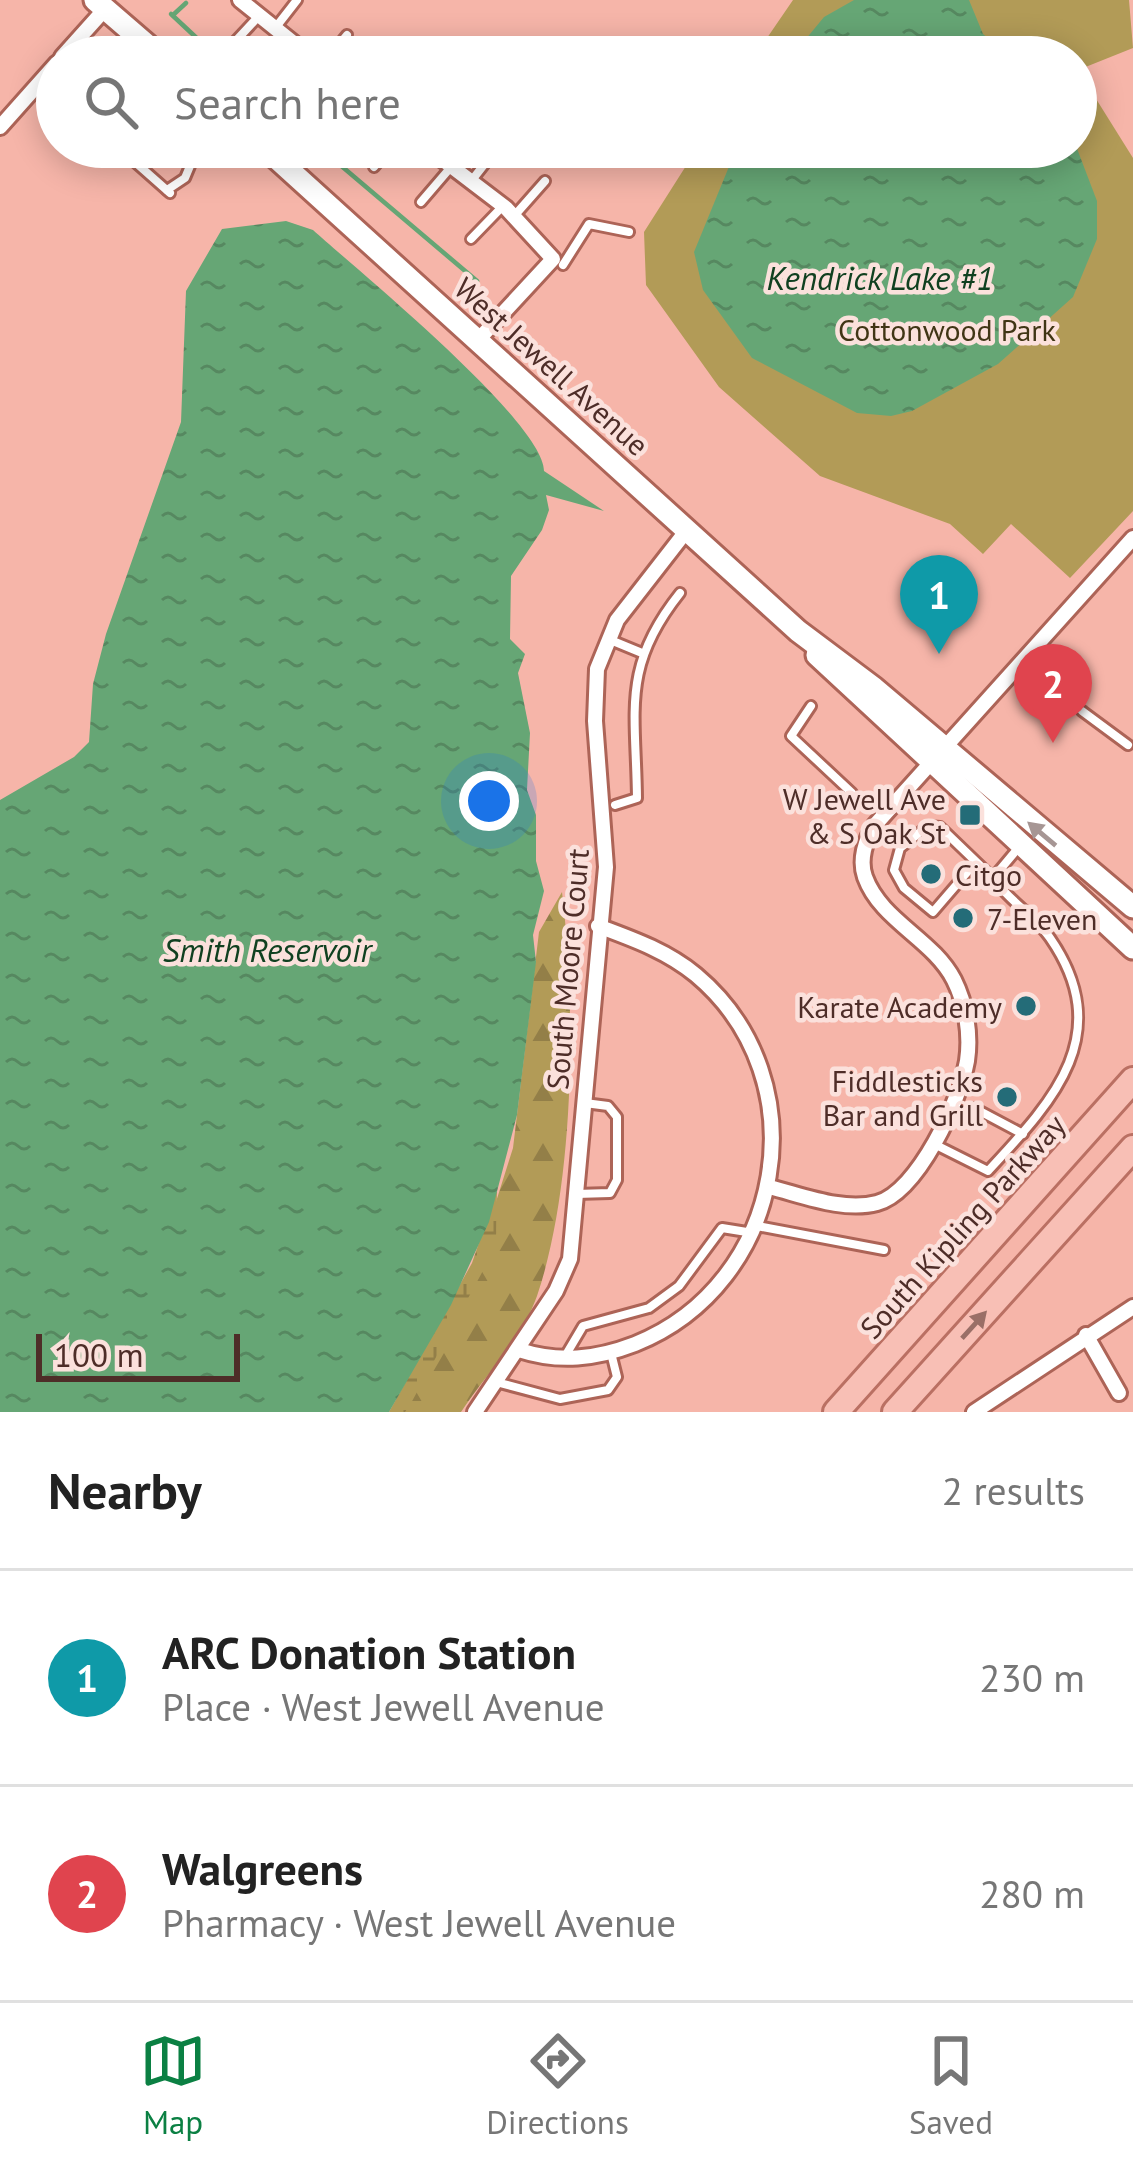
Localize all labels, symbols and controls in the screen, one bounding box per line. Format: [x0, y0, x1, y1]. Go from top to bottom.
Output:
search box [36, 36, 1097, 168]
icon: search [78, 69, 144, 135]
text: Search here [174, 73, 401, 131]
water label: Kendrick Lake #1 [766, 256, 994, 299]
street label: West Jewell Avenue [447, 268, 657, 464]
park label: Cottonwood Park [838, 310, 1057, 349]
pin: 1 [900, 555, 978, 654]
pin: 2 [1014, 644, 1092, 743]
your location [459, 771, 519, 831]
place label: W Jewell Ave & S Oak St [783, 779, 946, 852]
marker: W Jewell Ave & S Oak St [957, 802, 983, 828]
one-way arrow [1027, 821, 1057, 847]
street label: South Moore Court [537, 847, 597, 1091]
place label: Citgo [955, 855, 1022, 894]
marker: Citgo [918, 861, 944, 887]
place label: 7-Eleven [987, 899, 1097, 938]
marker: 7-Eleven [950, 905, 976, 931]
water label: Smith Reservoir [163, 928, 374, 971]
place label: Karate Academy [797, 987, 1002, 1026]
marker: Karate Academy [1013, 993, 1039, 1019]
place label: Fiddlesticks Bar and Grill [823, 1061, 983, 1134]
marker: Fiddlesticks Bar and Grill [994, 1084, 1020, 1110]
street label: South Kipling Parkway [851, 1106, 1073, 1346]
one-way arrow [960, 1310, 987, 1340]
scale bar [36, 1328, 240, 1381]
text: 100 m [54, 1333, 144, 1376]
text: Nearby [48, 1457, 202, 1523]
text: 2 results [942, 1465, 1085, 1516]
text: ARC Donation Station [162, 1623, 576, 1681]
text: 1 [76, 1652, 98, 1703]
text: 230 m [979, 1652, 1085, 1703]
text: Place · West Jewell Avenue [162, 1681, 605, 1732]
text: Walgreens [162, 1839, 363, 1897]
text: 2 [76, 1868, 98, 1919]
text: 280 m [979, 1868, 1085, 1919]
text: Pharmacy · West Jewell Avenue [162, 1897, 676, 1948]
tab: Map [140, 2028, 206, 2143]
tab: Directions [486, 2028, 629, 2143]
tab: Saved [909, 2028, 993, 2143]

